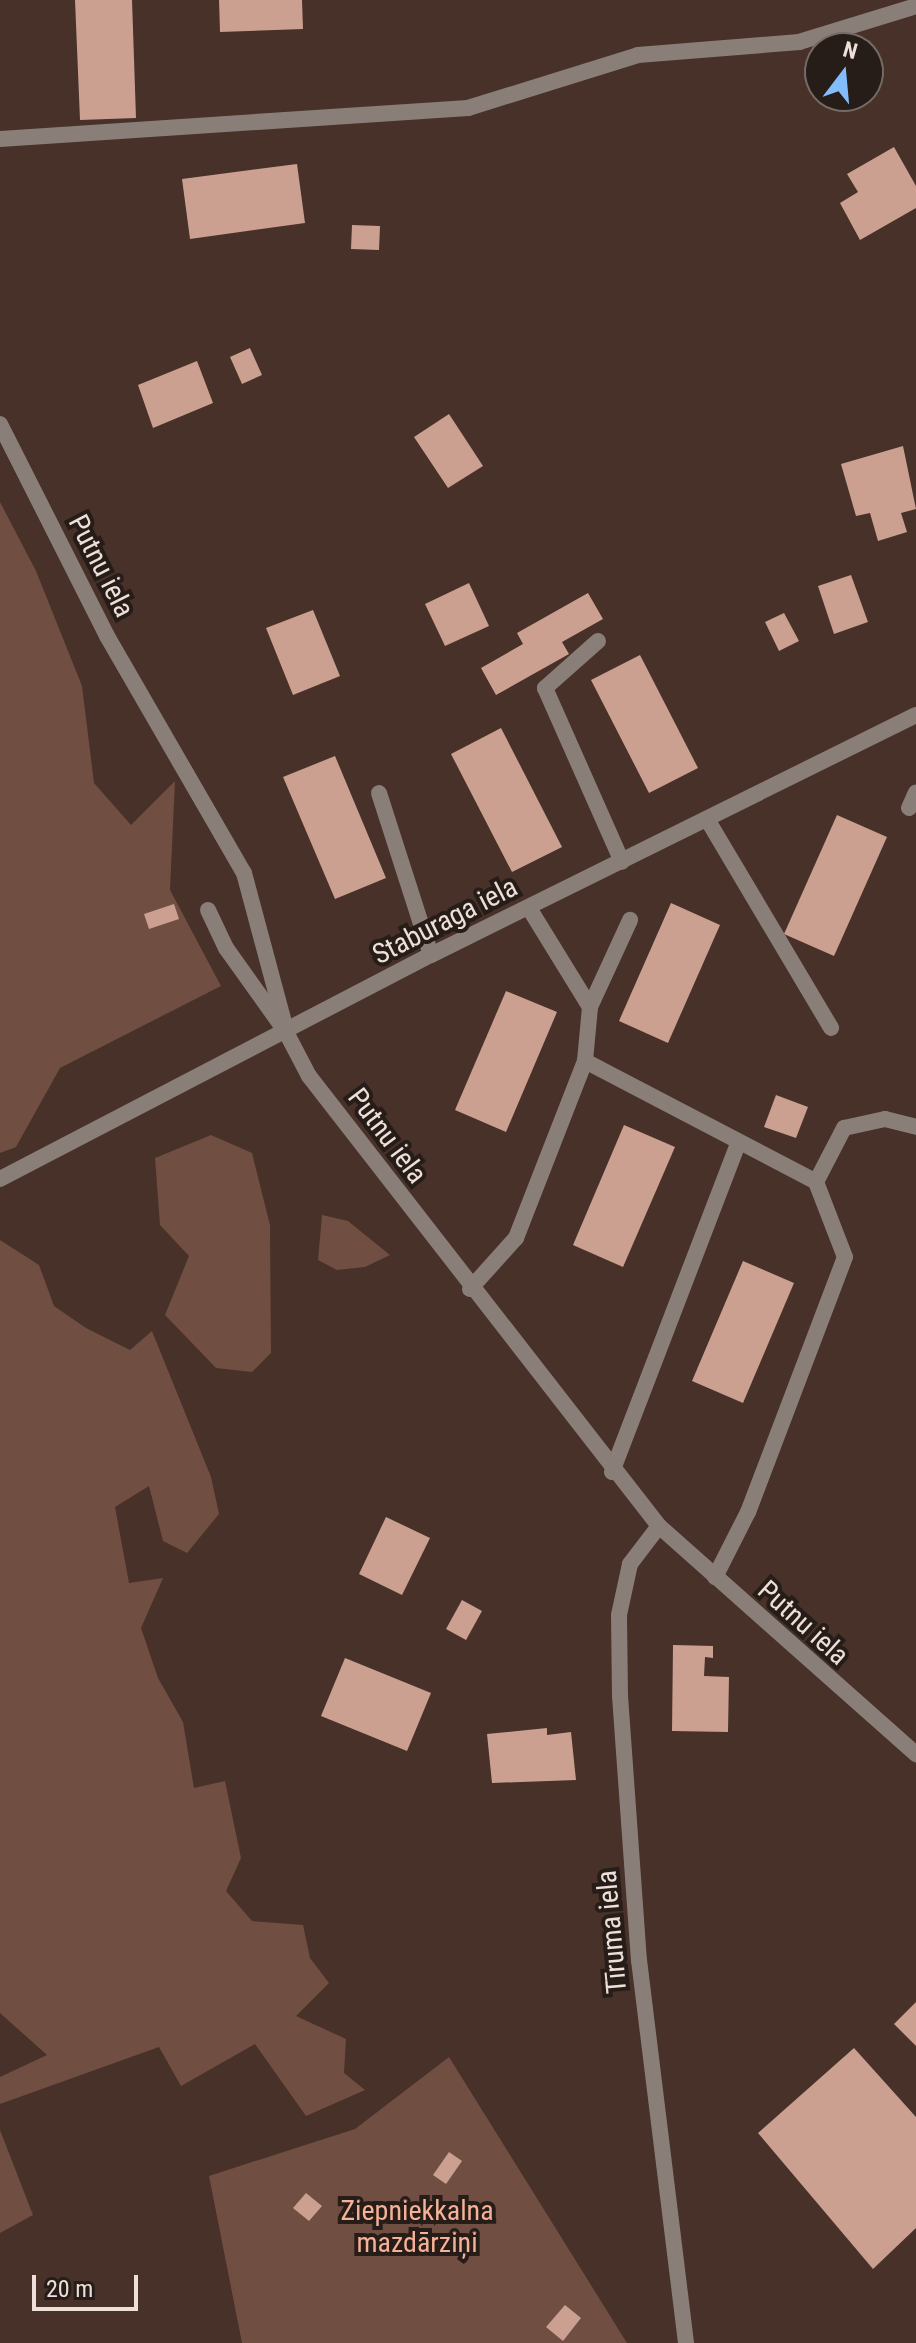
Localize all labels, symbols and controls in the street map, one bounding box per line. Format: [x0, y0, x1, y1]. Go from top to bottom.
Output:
north arrow [804, 32, 884, 112]
text: N [840, 36, 860, 64]
street label: Putnu iela [61, 509, 141, 623]
street label: Staburaga iela [367, 870, 523, 972]
street label: Putnu iela [340, 1082, 434, 1190]
street label: Putnu iela [751, 1574, 855, 1672]
street label: Tīruma iela [590, 1869, 634, 1995]
park label: Ziepniekkalna mazdārziņi [340, 2194, 494, 2260]
scale bar [36, 2259, 142, 2309]
text: 20 m [46, 2275, 93, 2303]

